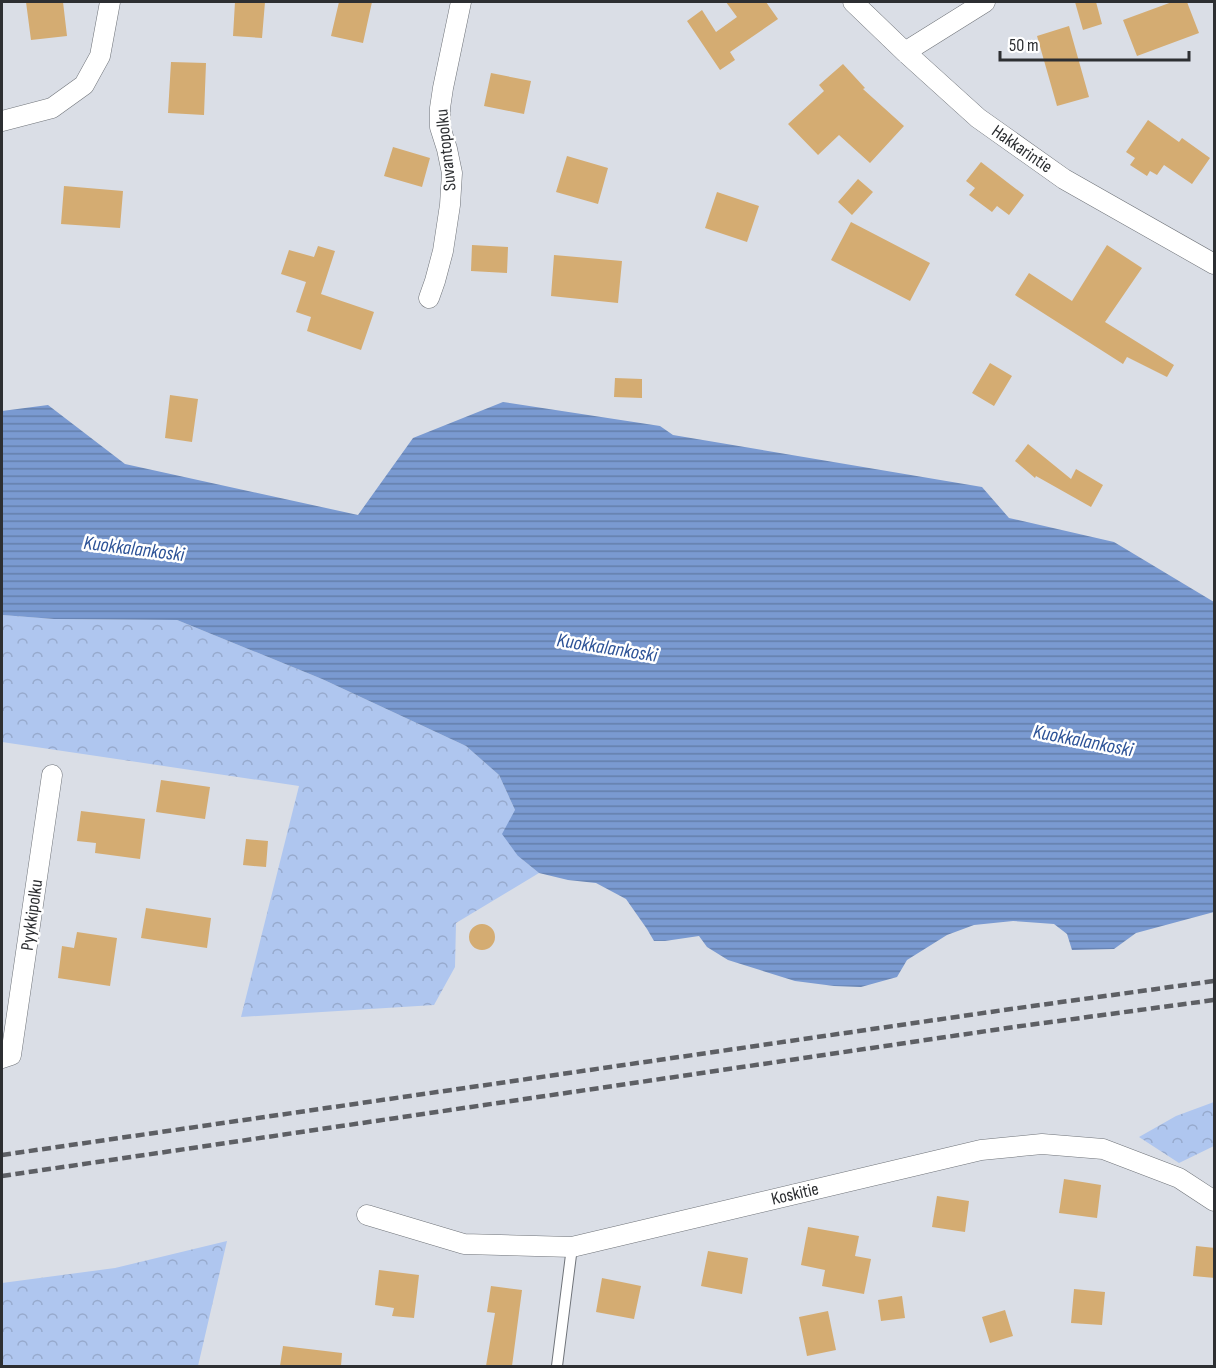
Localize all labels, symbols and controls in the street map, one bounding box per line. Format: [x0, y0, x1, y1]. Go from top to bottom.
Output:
scale bar [1000, 24, 1189, 62]
text: 50 m [1009, 35, 1039, 56]
street label: Suvantopolku [431, 108, 461, 192]
street label: Hakkarintie [988, 121, 1056, 177]
water label: Kuokkalankoski [82, 531, 187, 567]
water label: Kuokkalankoski [555, 628, 660, 668]
water label: Kuokkalankoski [1031, 720, 1136, 763]
street label: Pyykkipolku [17, 878, 47, 952]
street label: Koskitie [769, 1178, 821, 1210]

